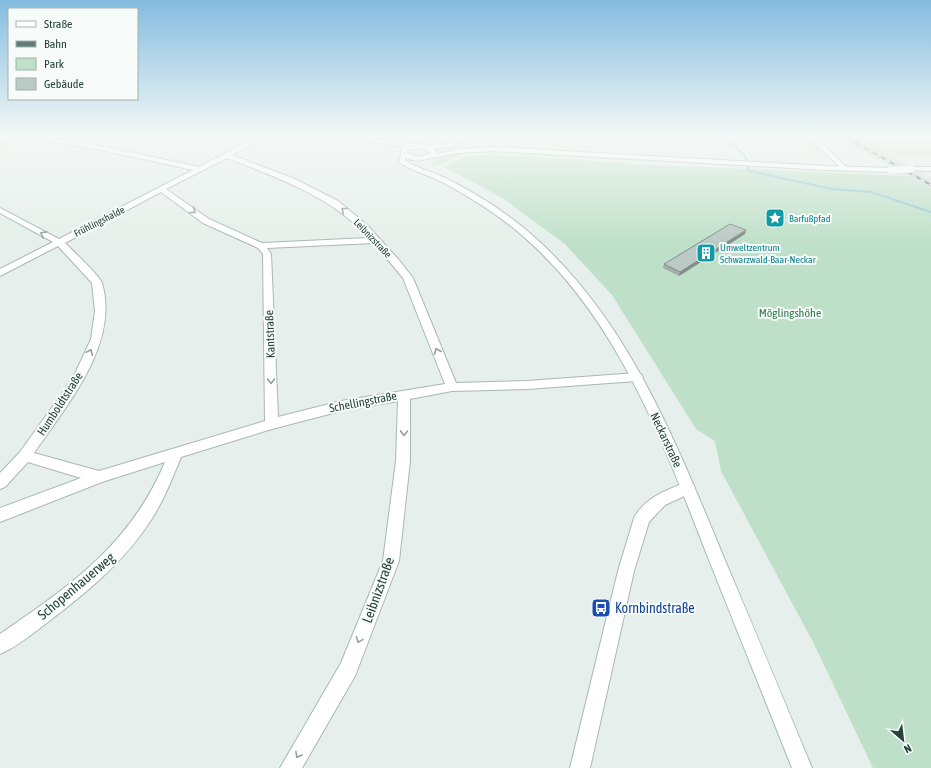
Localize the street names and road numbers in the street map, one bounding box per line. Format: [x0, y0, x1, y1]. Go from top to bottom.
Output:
street label: Frühlingshalde [72, 204, 127, 239]
street label: Leibnizstraße [352, 217, 394, 260]
street label: Kantstraße [262, 310, 278, 358]
street label: Humboldtstraße [34, 370, 86, 438]
street label: Schellingstraße [328, 389, 398, 415]
street label: Neckarstraße [647, 410, 685, 470]
street label: Schopenhauerweg [34, 549, 118, 623]
street label: Leibnizstraße [359, 555, 397, 625]

